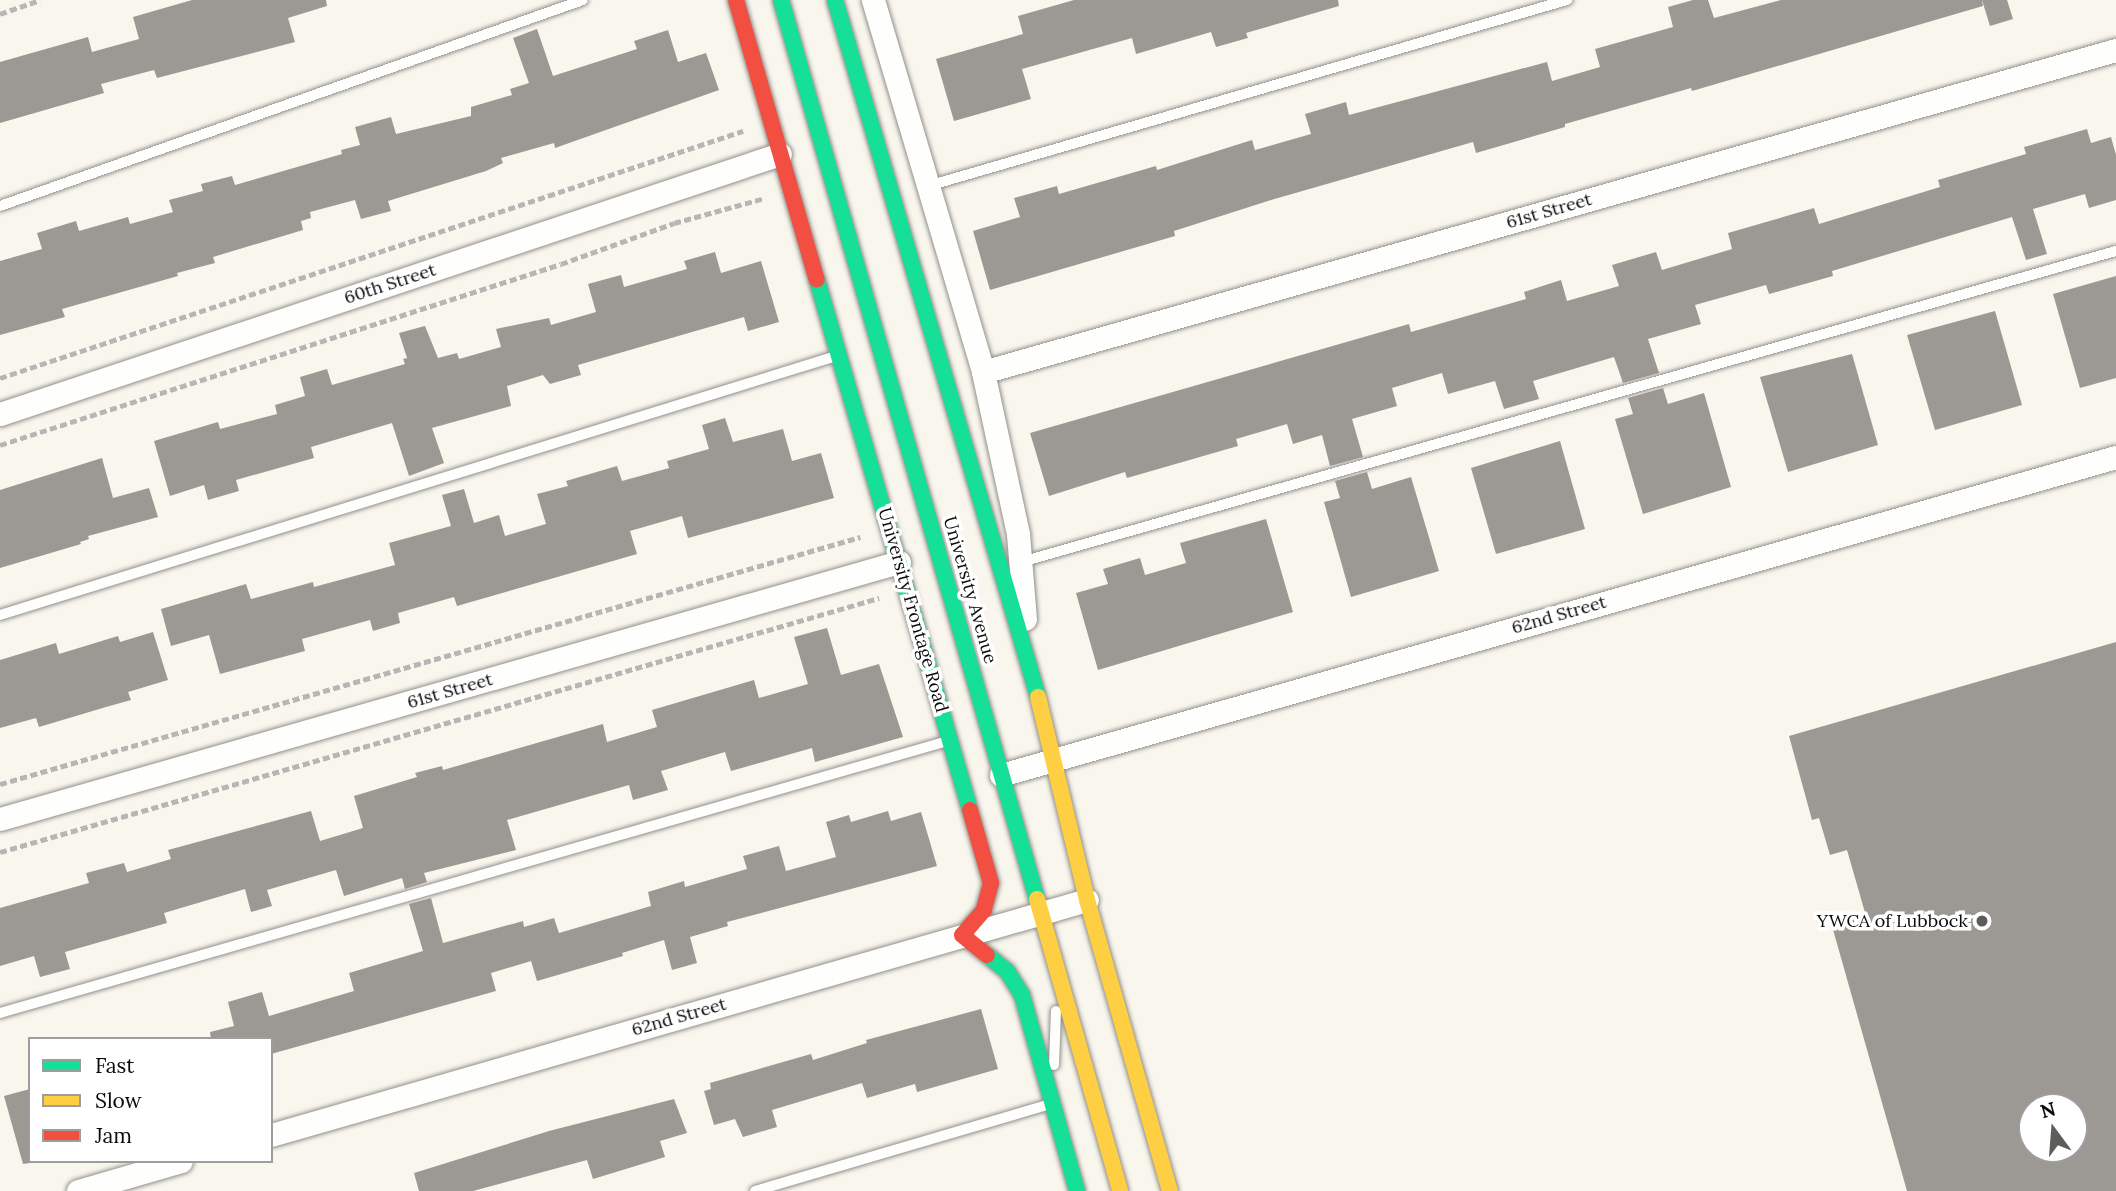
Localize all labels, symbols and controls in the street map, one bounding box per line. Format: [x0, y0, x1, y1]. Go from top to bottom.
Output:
street label: 61st Street [1504, 188, 1594, 234]
street label: 60th Street [341, 259, 439, 309]
street label: University Frontage Road [873, 505, 953, 715]
street label: University Avenue [939, 514, 1001, 666]
street label: 62nd Street [1509, 591, 1609, 639]
street label: 61st Street [405, 668, 495, 714]
place label: YWCA of Lubbock [1817, 910, 1968, 932]
marker: YWCA of Lubbock [1974, 913, 1990, 929]
street label: 62nd Street [629, 993, 729, 1041]
legend [28, 1037, 273, 1163]
text: Fast [95, 1052, 134, 1079]
text: Slow [95, 1087, 142, 1114]
north arrow [2018, 1093, 2088, 1163]
text: N [2037, 1096, 2058, 1123]
text: Jam [95, 1122, 132, 1149]

